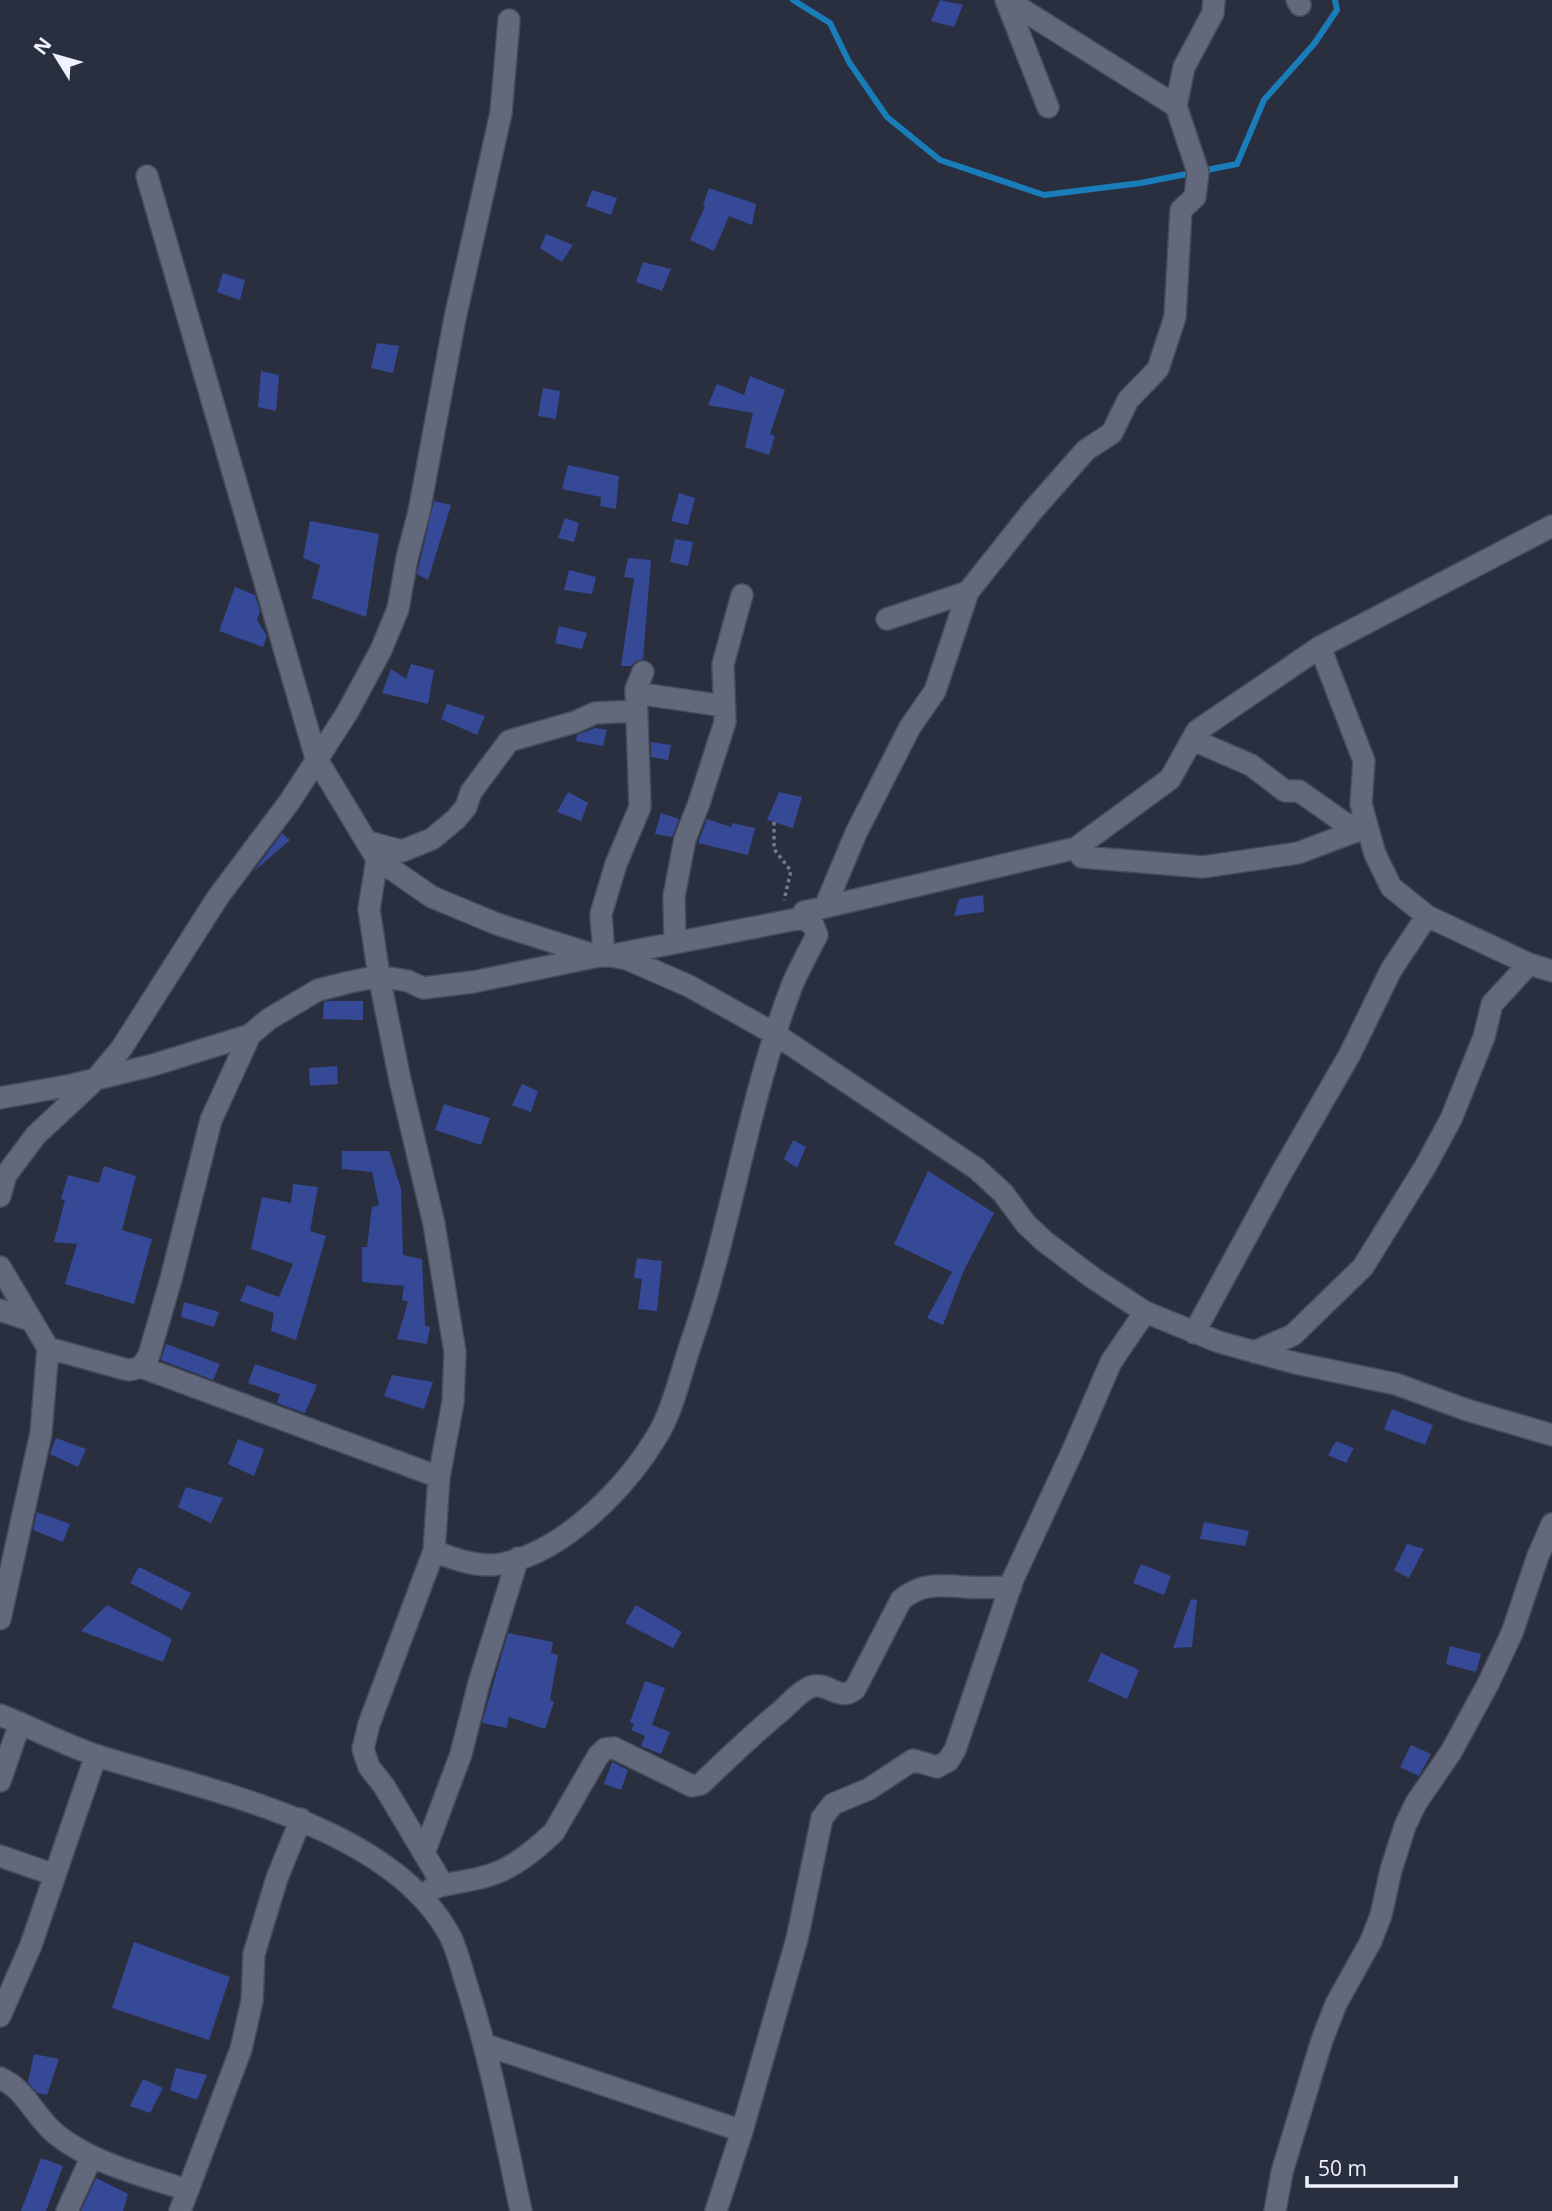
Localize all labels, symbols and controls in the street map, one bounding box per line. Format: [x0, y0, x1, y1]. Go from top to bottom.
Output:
north arrow [21, 21, 91, 91]
text: N [27, 32, 57, 60]
scale bar [1307, 2144, 1456, 2188]
text: 50 m [1318, 2154, 1367, 2182]

